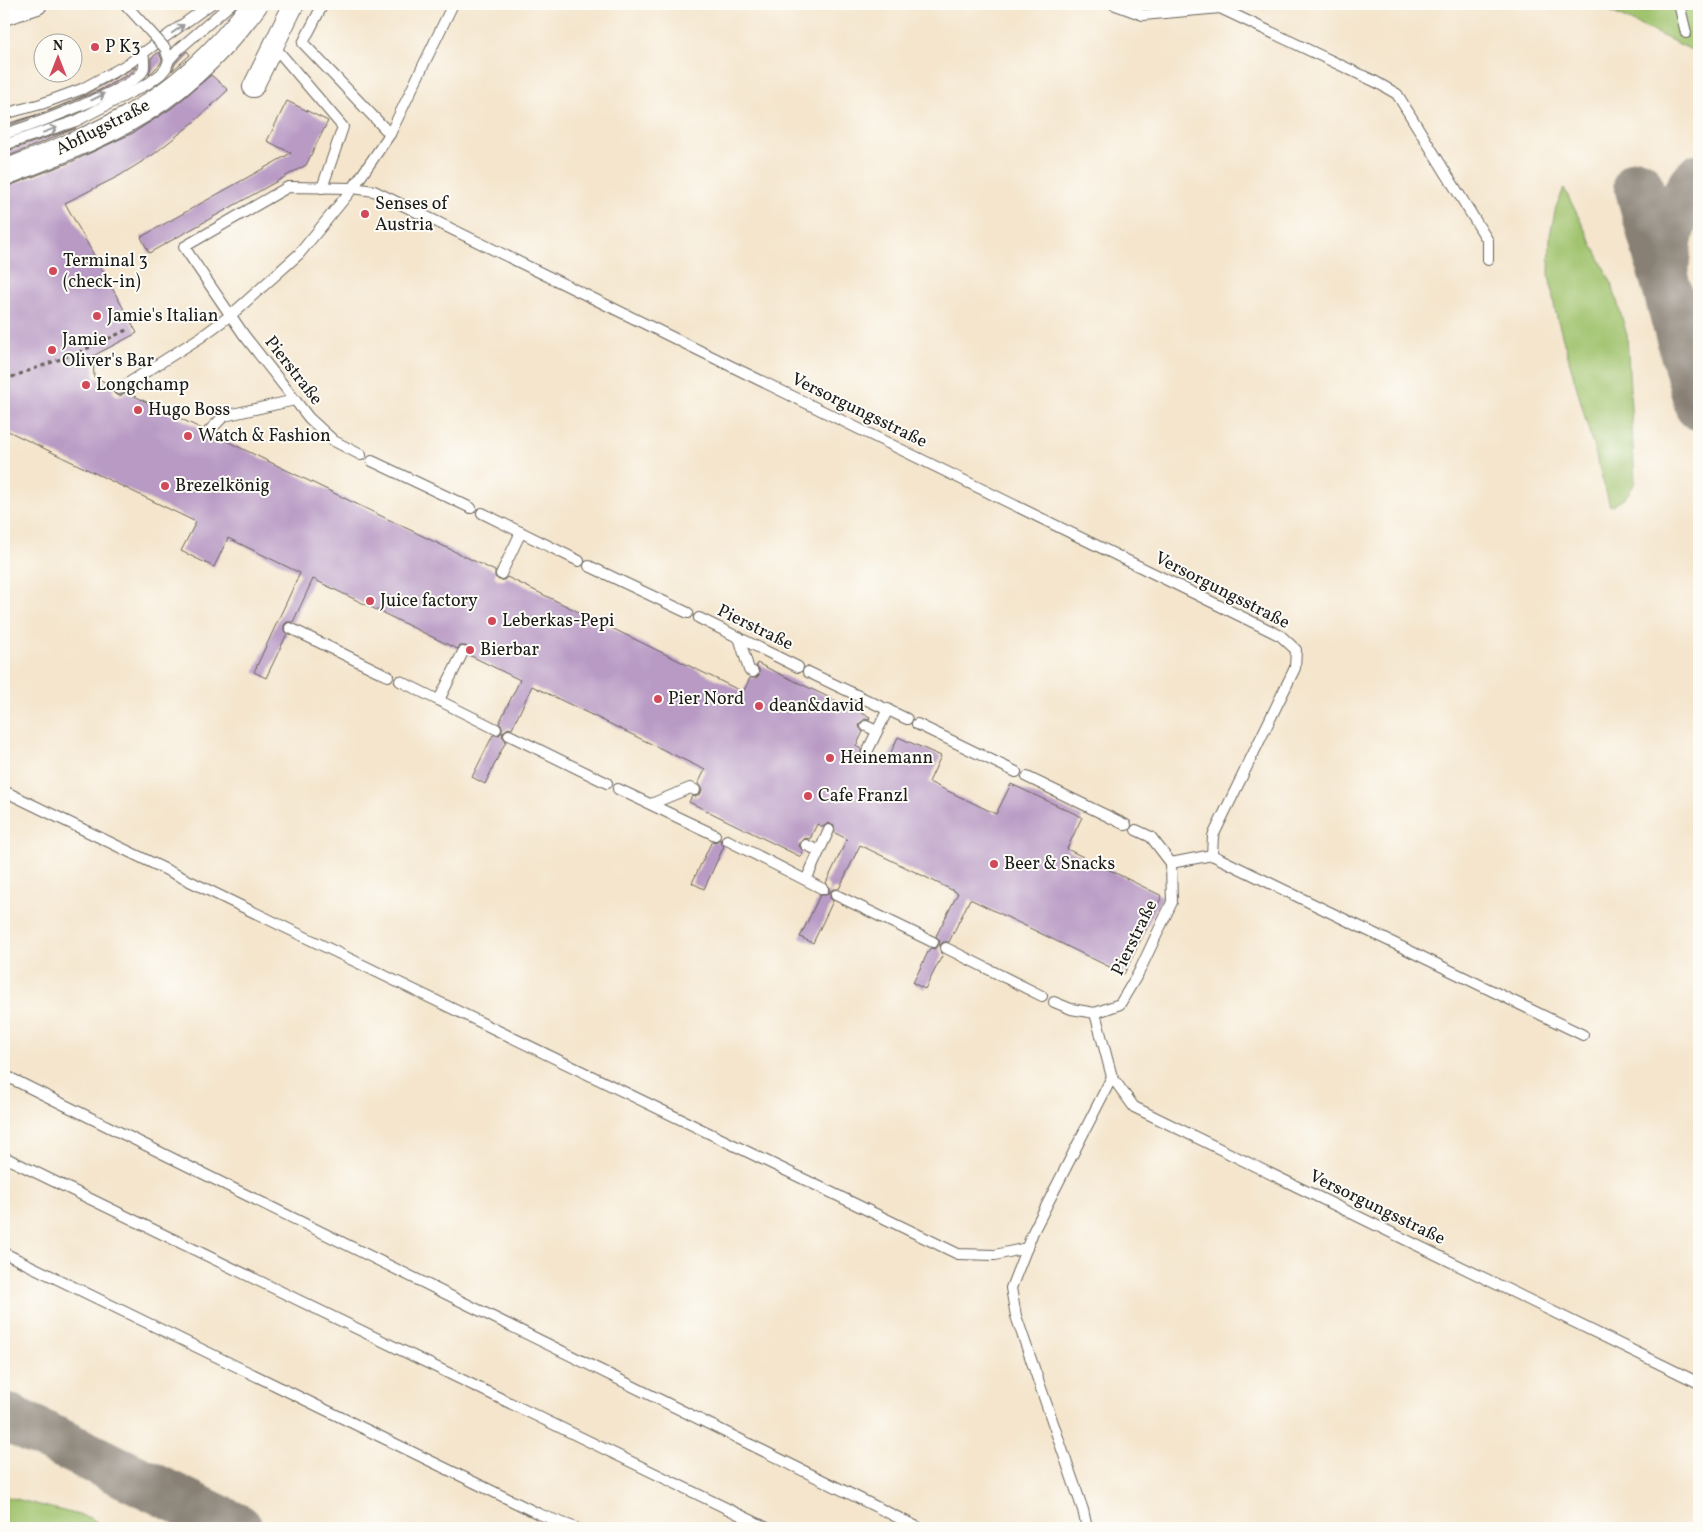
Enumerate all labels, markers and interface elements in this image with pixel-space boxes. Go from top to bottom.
one-way arrow [171,24,185,34]
north arrow [32,32,82,82]
place label: P K3 [105,35,141,60]
text: N [53,37,63,56]
marker: P K3 [89,41,101,53]
one-way arrow [90,92,105,101]
street label: Abflugstraße [51,94,155,162]
one-way arrow [42,125,57,134]
place label: Senses of Austria [375,192,449,238]
marker: Senses of Austria [359,208,371,220]
place label: Terminal 3 (check-in) [63,249,148,295]
marker: Terminal 3 (check-in) [47,265,59,277]
place label: Jamie's Italian [107,304,219,329]
marker: Jamie's Italian [91,310,103,322]
place label: Jamie Oliver's Bar [62,328,154,374]
street label: Pierstraße [258,331,328,411]
marker: Jamie Oliver's Bar [46,344,58,356]
street label: Versorgungsstraße [787,367,931,455]
place label: Longchamp [96,373,189,398]
marker: Longchamp [80,379,92,391]
place label: Hugo Boss [148,398,230,423]
marker: Hugo Boss [132,404,144,416]
place label: Watch & Fashion [198,424,331,449]
marker: Watch & Fashion [182,430,194,442]
place label: Brezelkönig [175,474,270,499]
marker: Brezelkönig [159,480,171,492]
street label: Versorgungsstraße [1150,546,1294,636]
place label: Juice factory [380,589,478,614]
marker: Juice factory [364,595,376,607]
street label: Pierstraße [713,599,797,657]
place label: Leberkas-Pepi [502,609,614,634]
marker: Leberkas-Pepi [486,615,498,627]
place label: Bierbar [480,638,540,663]
marker: Bierbar [464,644,476,656]
place label: Pier Nord [668,687,744,712]
marker: Pier Nord [652,693,664,705]
place label: dean&david [769,694,864,719]
marker: dean&david [753,700,765,712]
place label: Heinemann [840,746,933,771]
marker: Heinemann [824,752,836,764]
place label: Cafe Franzl [818,784,908,809]
marker: Cafe Franzl [802,790,814,802]
place label: Beer & Snacks [1004,852,1115,877]
marker: Beer & Snacks [988,858,1000,870]
street label: Pierstraße [1106,896,1164,980]
street label: Versorgungsstraße [1305,1164,1449,1252]

